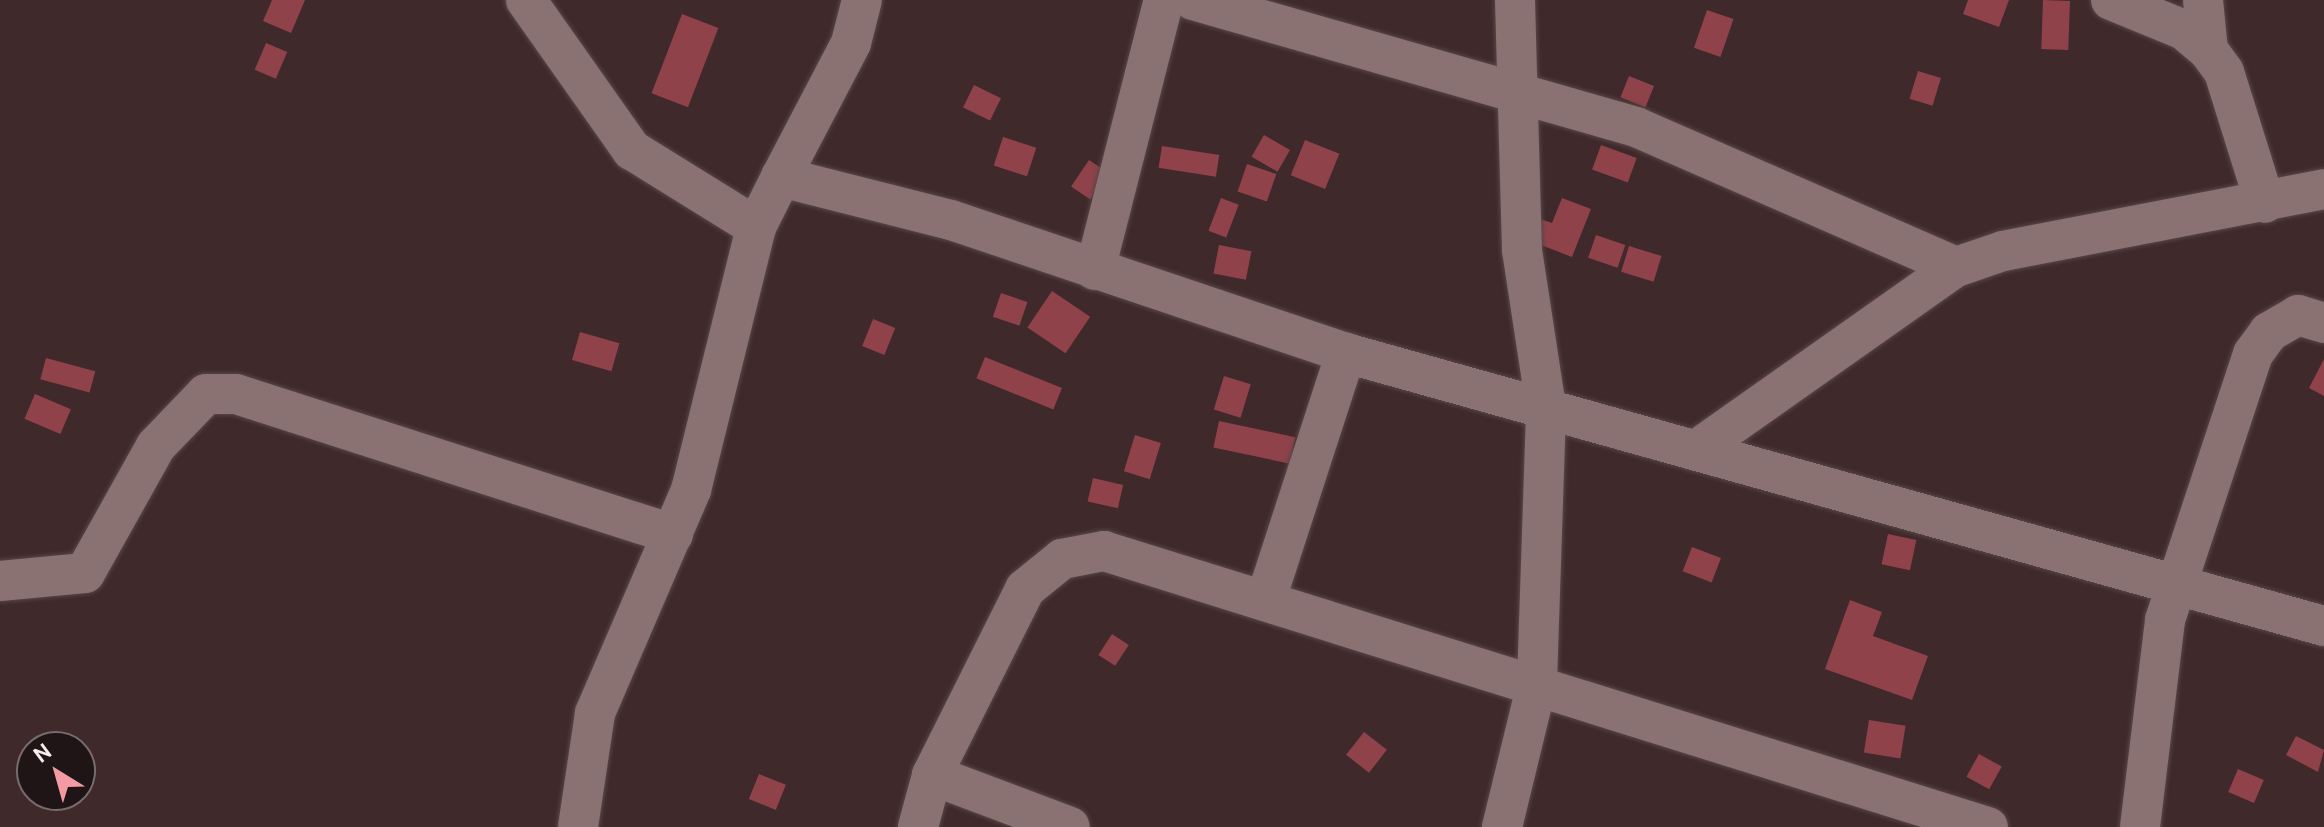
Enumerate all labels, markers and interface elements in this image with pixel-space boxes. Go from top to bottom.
north arrow [16,731,96,811]
text: N [28,738,57,768]

